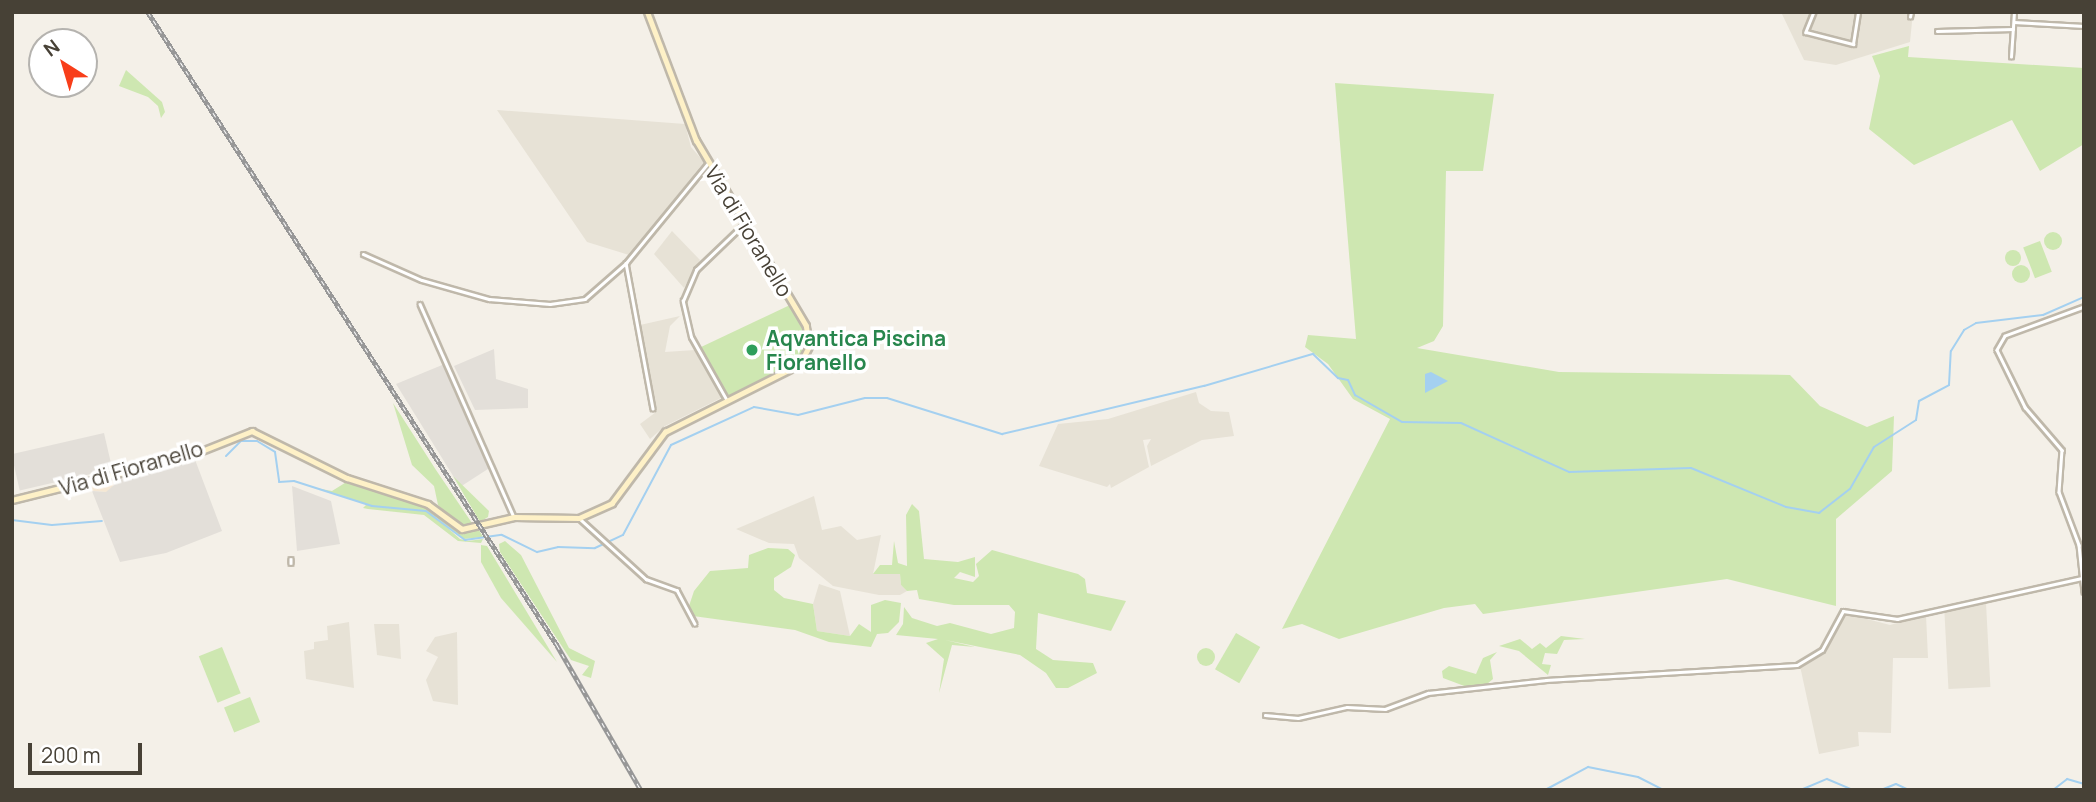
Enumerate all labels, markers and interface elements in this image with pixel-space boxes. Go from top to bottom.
north arrow [28,28,98,98]
text: N [38,33,65,62]
street label: Via di Fioranello [700,161,798,301]
place label: Aqvantica Piscina Fioranello [766,325,946,375]
marker: Aqvantica Piscina Fioranello [744,342,760,358]
street label: Via di Fioranello [56,435,206,501]
scale bar [32,728,145,772]
text: 200 m [41,741,101,769]

